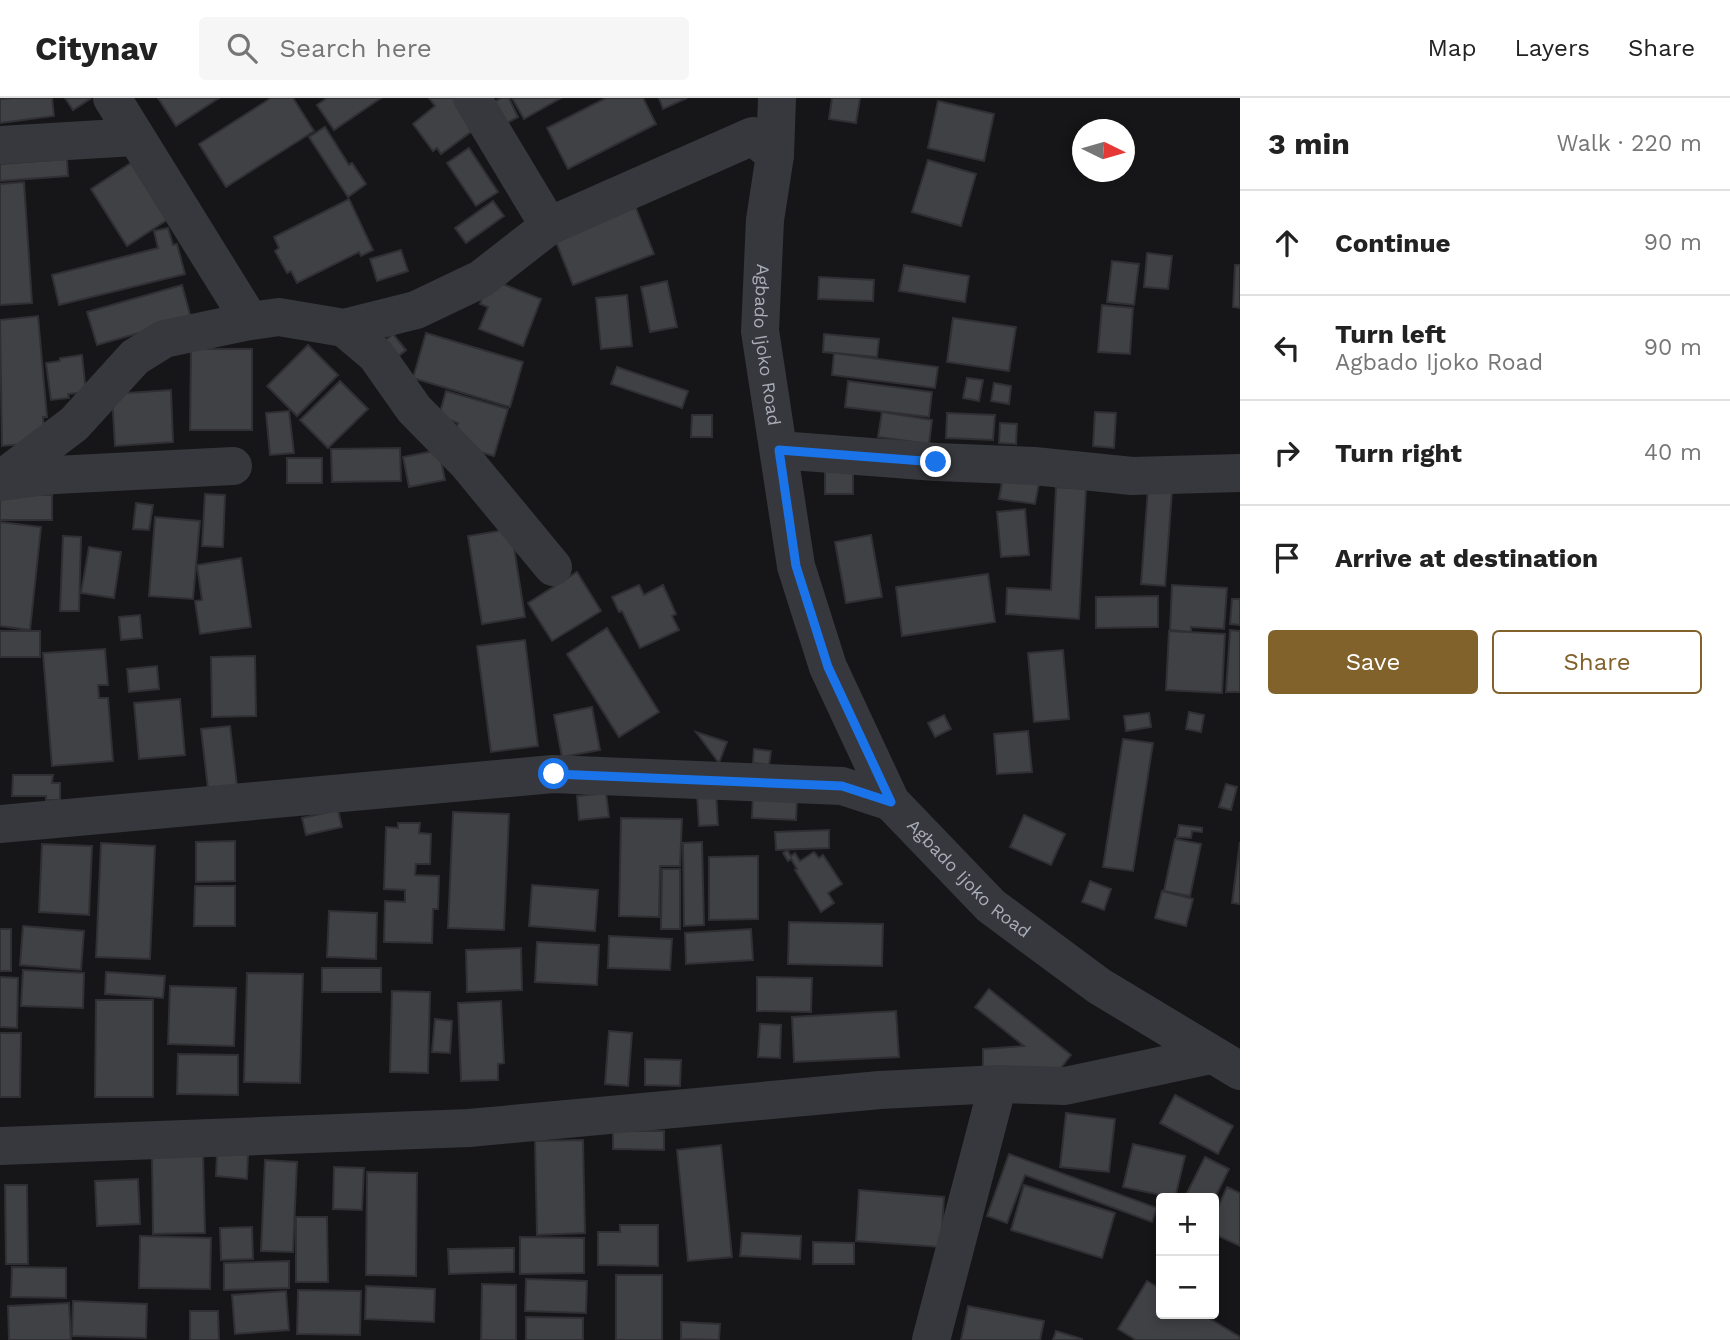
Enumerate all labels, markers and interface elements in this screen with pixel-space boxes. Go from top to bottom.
search box [199,17,689,80]
text: Citynav [35,29,157,68]
icon: search [223,29,261,67]
text: Search here [279,33,432,63]
text: Map [1428,34,1476,62]
text: Layers [1514,34,1590,62]
text: Share [1628,34,1695,62]
north arrow [1072,119,1135,182]
text: 3 min [1268,126,1350,161]
text: Walk · 220 m [1556,130,1702,157]
icon: ahead [1268,224,1306,262]
text: Continue [1335,228,1451,258]
text: 90 m [1644,229,1702,256]
street label: Agbado Ijoko Road [750,263,785,427]
text: Turn left [1335,319,1446,349]
icon: left [1268,329,1306,367]
text: 90 m [1644,334,1702,361]
text: Agbado Ijoko Road [1335,349,1543,376]
icon: right [1268,434,1306,472]
text: Turn right [1335,438,1462,468]
text: 40 m [1644,439,1702,466]
route end [920,446,951,477]
icon: arrive [1268,539,1306,577]
text: Arrive at destination [1335,543,1598,573]
button: Save [1268,630,1478,694]
button: Share [1492,630,1702,694]
route start [538,758,569,789]
street label: Agbado Ijoko Road [903,815,1035,942]
map controls [1156,1193,1219,1319]
button: + [1156,1193,1219,1256]
button: − [1156,1256,1219,1319]

